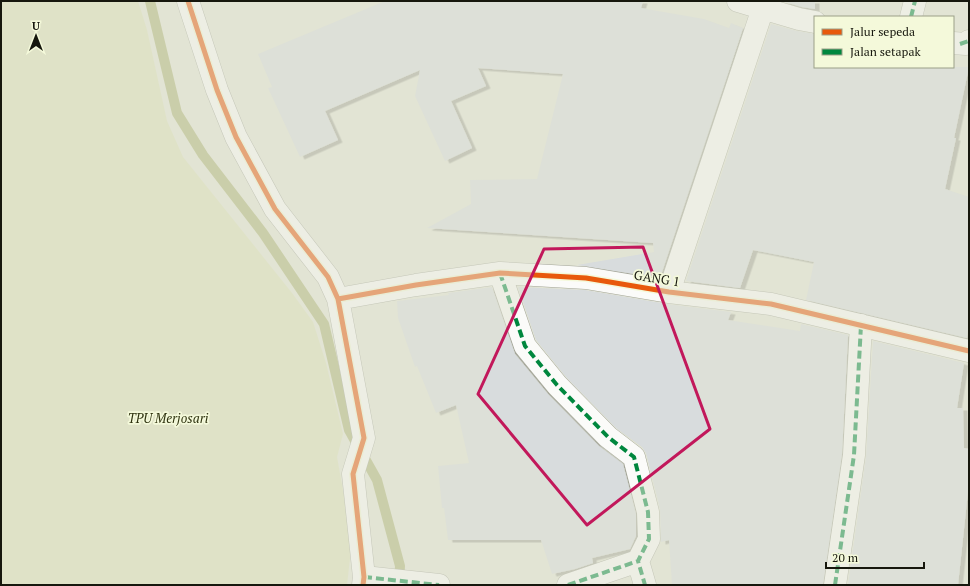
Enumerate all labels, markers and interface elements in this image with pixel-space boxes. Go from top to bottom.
north arrow [16,16,56,56]
legend [814,16,954,68]
text: U [32,19,40,33]
text: Jalur sepeda [850,24,915,39]
text: Jalan setapak [850,44,921,59]
street label: GANG 1 [633,265,681,291]
park label: TPU Merjosari [128,409,209,427]
scale bar [826,544,924,570]
text: 20 m [832,550,859,565]

